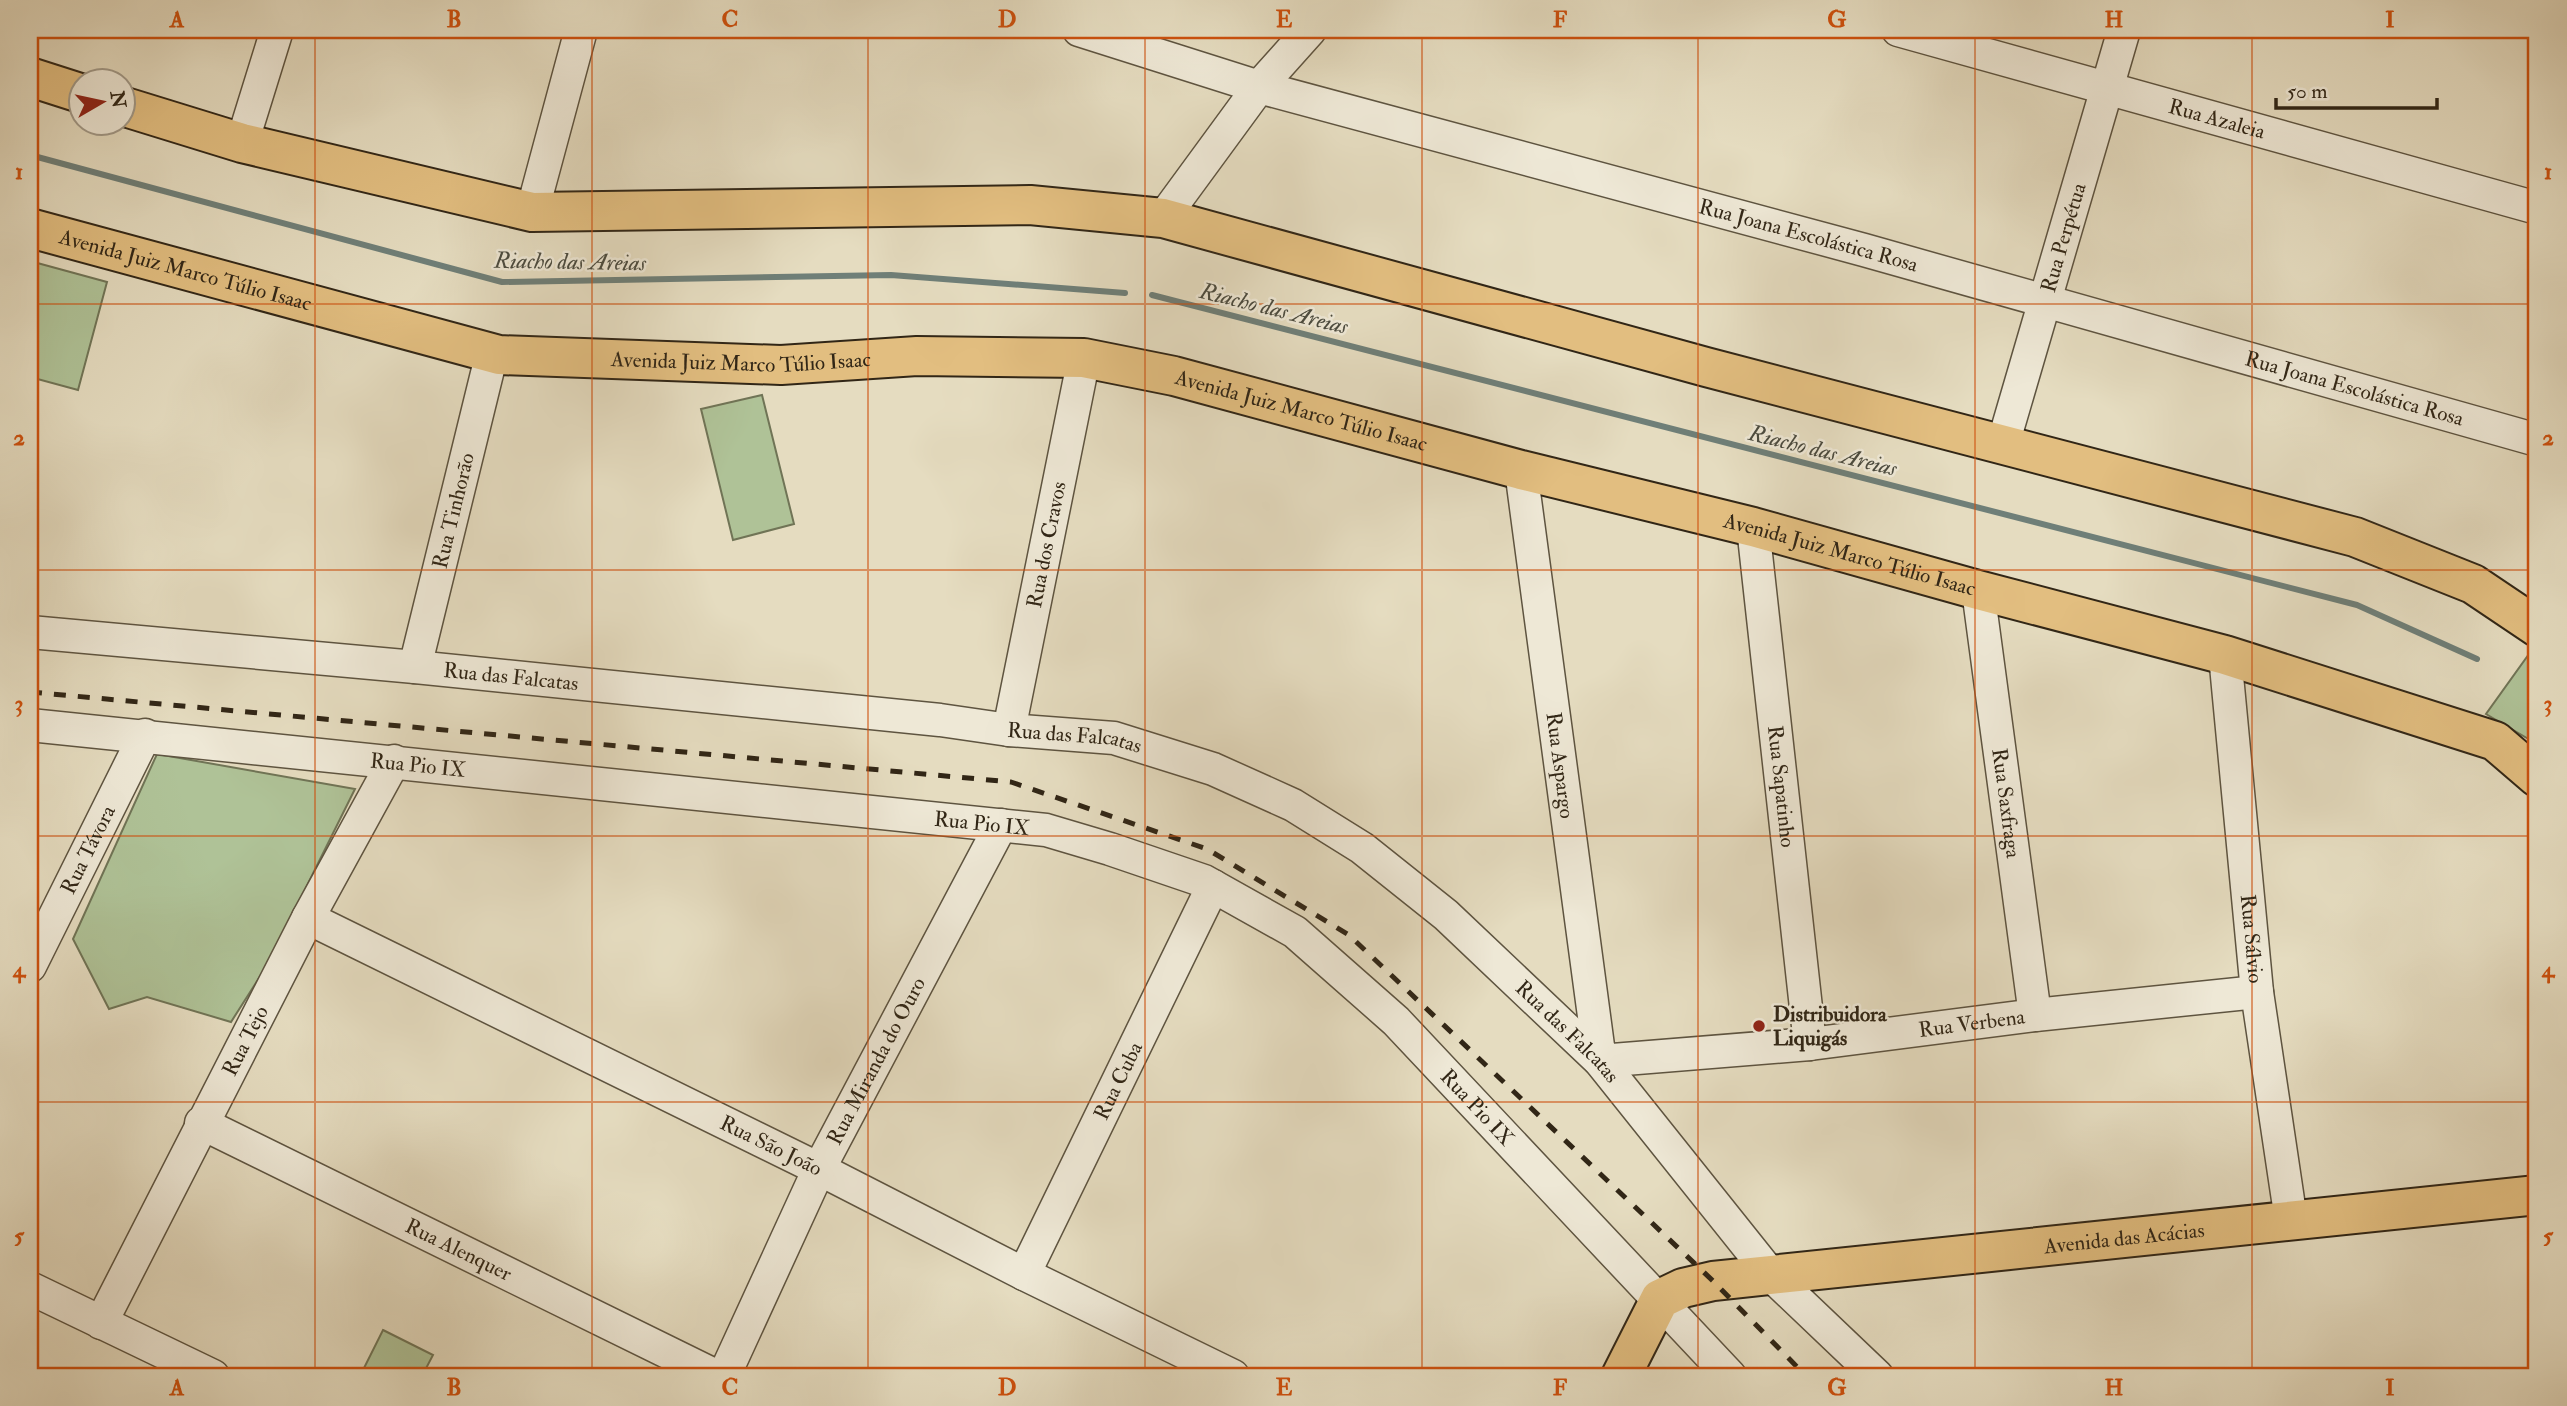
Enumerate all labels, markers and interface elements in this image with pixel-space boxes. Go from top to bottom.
text: A [169,5,185,34]
text: B [446,5,462,34]
text: C [722,5,738,34]
text: D [998,5,1016,34]
text: E [1276,5,1293,34]
text: F [1553,5,1568,34]
text: G [1827,5,1847,34]
text: H [2105,5,2124,34]
text: I [2385,5,2395,34]
north arrow [66,66,136,136]
scale bar [2276,66,2438,110]
text: 50 m [2287,78,2328,105]
text: N [104,88,131,111]
street label: Rua Azaleia [2165,93,2268,146]
text: 1 [15,157,23,186]
text: 1 [2544,157,2552,186]
street label: Rua Perpétua [2035,179,2093,296]
street label: Rua Joana Escolástica Rosa [1696,193,1921,279]
street label: Avenida Juiz Marco Túlio Isaac [55,223,315,318]
water label: Riacho das Areias [493,246,647,277]
water label: Riacho das Areias [1196,276,1352,341]
street label: Rua Joana Escolástica Rosa [2242,345,2467,433]
street label: Avenida Juiz Marco Túlio Isaac [610,346,872,379]
street label: Avenida Juiz Marco Túlio Isaac [1171,364,1431,458]
water label: Riacho das Areias [1745,418,1901,483]
text: 2 [13,423,25,452]
text: 2 [2542,423,2554,452]
street label: Rua Tinhorão [427,450,481,571]
street label: Rua dos Cravos [1021,479,1073,610]
street label: Avenida Juiz Marco Túlio Isaac [1720,507,1979,603]
street label: Rua das Falcatas [442,657,580,697]
text: 3 [15,689,23,718]
text: 3 [2544,689,2552,718]
street label: Rua Aspargo [1540,711,1580,820]
street label: Rua das Falcatas [1006,717,1145,760]
street label: Rua Sapatinho [1761,724,1801,849]
street label: Rua Pio IX [369,747,467,784]
street label: Rua Saxfraga [1985,747,2027,860]
street label: Rua Távora [55,801,122,899]
street label: Rua Pio IX [933,806,1031,842]
street label: Rua Sálvio [2234,893,2269,984]
text: 4 [12,955,27,984]
text: 4 [2541,955,2556,984]
street label: Rua Miranda do Ouro [821,973,932,1150]
street label: Rua das Falcatas [1509,975,1625,1089]
street label: Rua Tejo [217,1001,275,1081]
place label: Distribuidora Liquigás [1773,1001,1888,1052]
street label: Rua Verbena [1917,1003,2027,1044]
marker: Distribuidora Liquigás [1751,1018,1767,1034]
street label: Rua Cuba [1088,1037,1149,1124]
street label: Rua Pio IX [1434,1064,1520,1152]
street label: Rua São João [715,1109,827,1182]
street label: Rua Alenquer [401,1212,516,1288]
street label: Avenida das Acácias [2042,1217,2206,1260]
text: 5 [14,1221,25,1250]
text: 5 [2543,1221,2554,1250]
text: A [169,1373,185,1402]
text: B [446,1373,462,1402]
text: C [722,1373,738,1402]
text: D [998,1373,1016,1402]
text: E [1276,1373,1293,1402]
text: F [1553,1373,1568,1402]
text: G [1827,1373,1847,1402]
text: H [2105,1373,2124,1402]
text: I [2385,1373,2395,1402]

